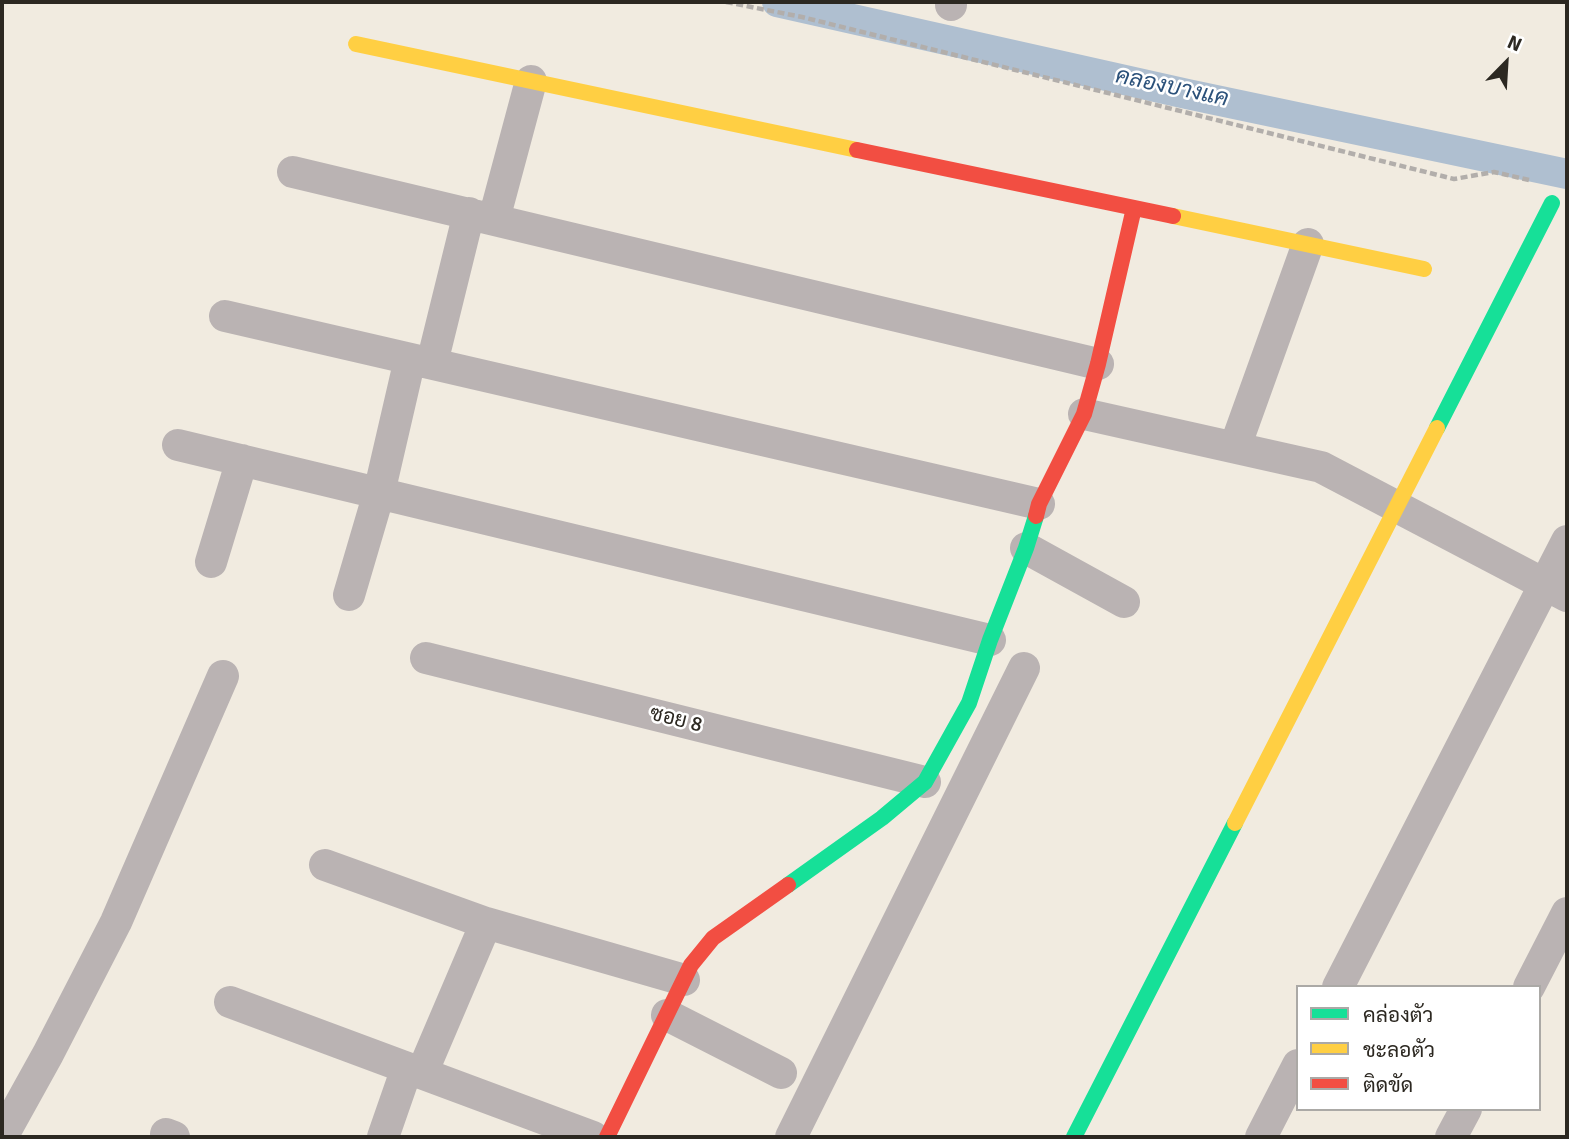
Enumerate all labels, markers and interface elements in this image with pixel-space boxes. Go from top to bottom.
north arrow [1471,28,1541,98]
text: N [1504,30,1525,57]
water label: คลองบางแค [1113,63,1231,113]
street label: ซอย 8 [647,701,705,739]
legend [1296,985,1541,1111]
text: คล่องตัว [1363,1002,1433,1028]
text: ชะลอตัว [1363,1037,1435,1063]
text: ติดขัด [1363,1072,1413,1098]

